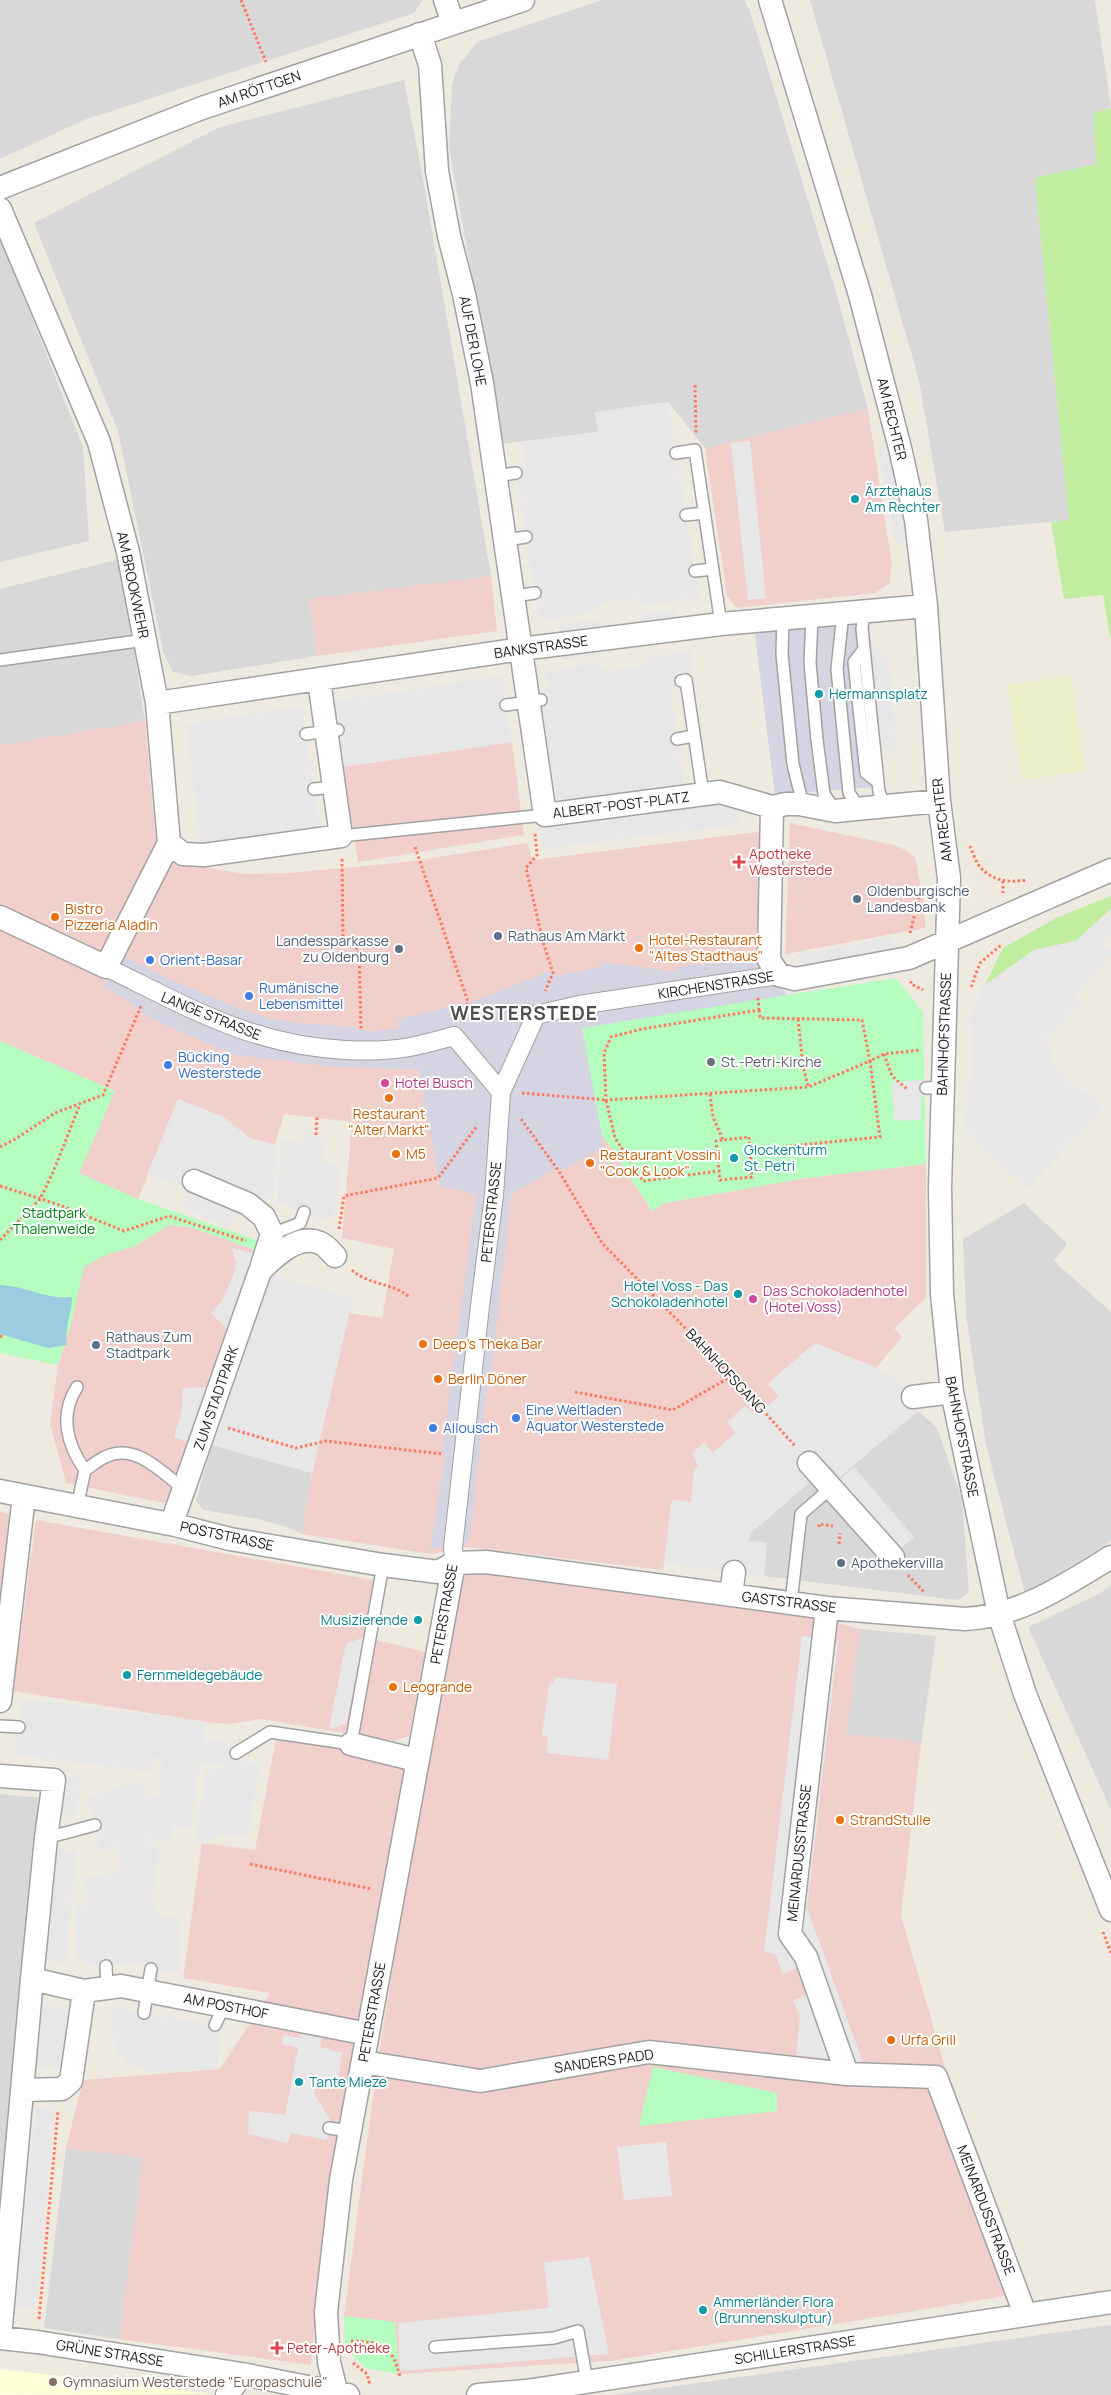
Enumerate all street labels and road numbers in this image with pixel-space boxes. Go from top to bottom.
street label: AM RÖTTGEN [215,65,303,112]
street label: AUF DER LOHE [455,294,492,388]
street label: AM RECHTER [873,376,912,462]
street label: AM BROOKWEHR [113,530,154,640]
street label: BANKSTRASSE [493,631,589,663]
street label: AM RECHTER [927,777,956,863]
street label: ALBERT-POST-PLATZ [551,787,690,822]
street label: KIRCHENSTRASSE [657,966,775,1003]
street label: BAHNHOFSTRASSE [932,972,955,1096]
street label: LANGE STRASSE [158,987,264,1044]
street label: PETERSTRASSE [476,1160,505,1263]
street label: BAHNHOFSGANG [682,1324,771,1417]
street label: ZUM STADTPARK [189,1342,243,1453]
street label: BAHNHOFSTRASSE [941,1375,984,1499]
street label: POSTSTRASSE [178,1516,276,1555]
street label: PETERSTRASSE [425,1562,462,1666]
street label: GASTSTRASSE [741,1586,837,1617]
street label: MEINARDUSSTRASSE [782,1783,815,1922]
street label: PETERSTRASSE [353,1960,390,2064]
street label: AM POSTHOF [182,1988,270,2023]
street label: SANDERS PADD [553,2044,655,2077]
street label: MEINARDUSSTRASSE [953,2142,1020,2278]
street label: SCHILLERSTRASSE [733,2331,857,2368]
street label: GRÜNE STRASSE [55,2335,165,2370]

